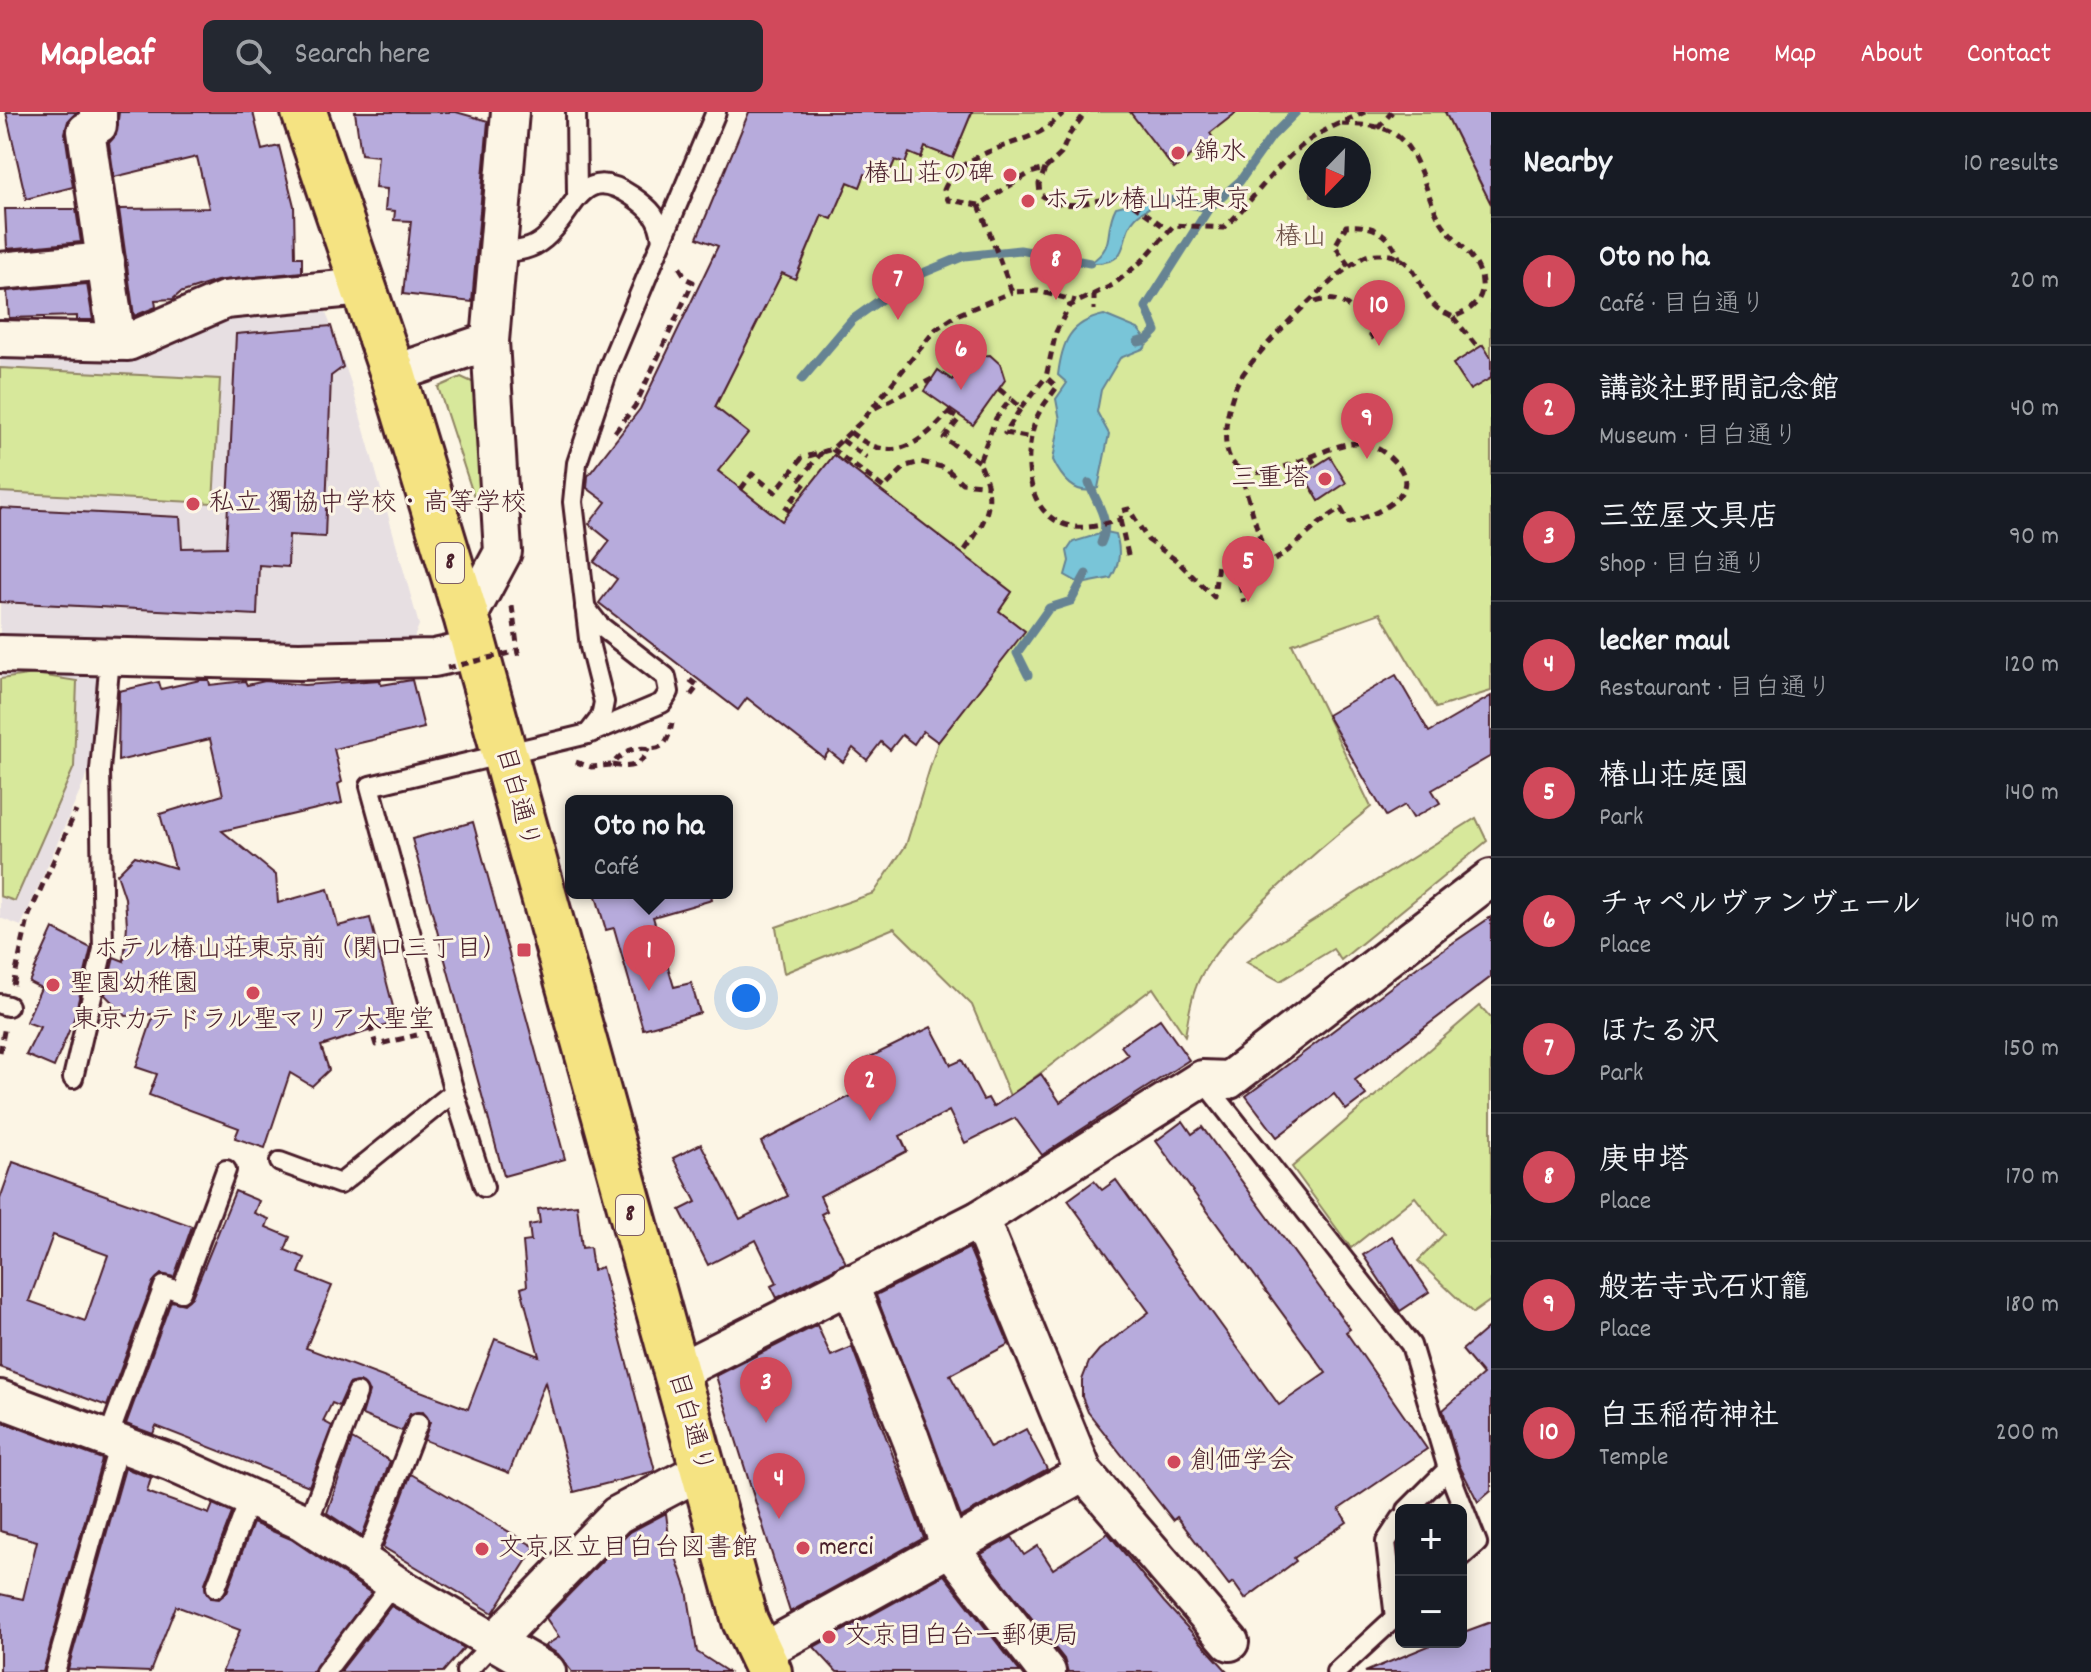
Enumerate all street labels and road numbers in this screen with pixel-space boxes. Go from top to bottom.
road number: 8 [436,543,464,583]
street label: 目白通り [485,743,547,853]
road number: 8 [616,1195,644,1235]
street label: 目白通り [657,1368,721,1478]

